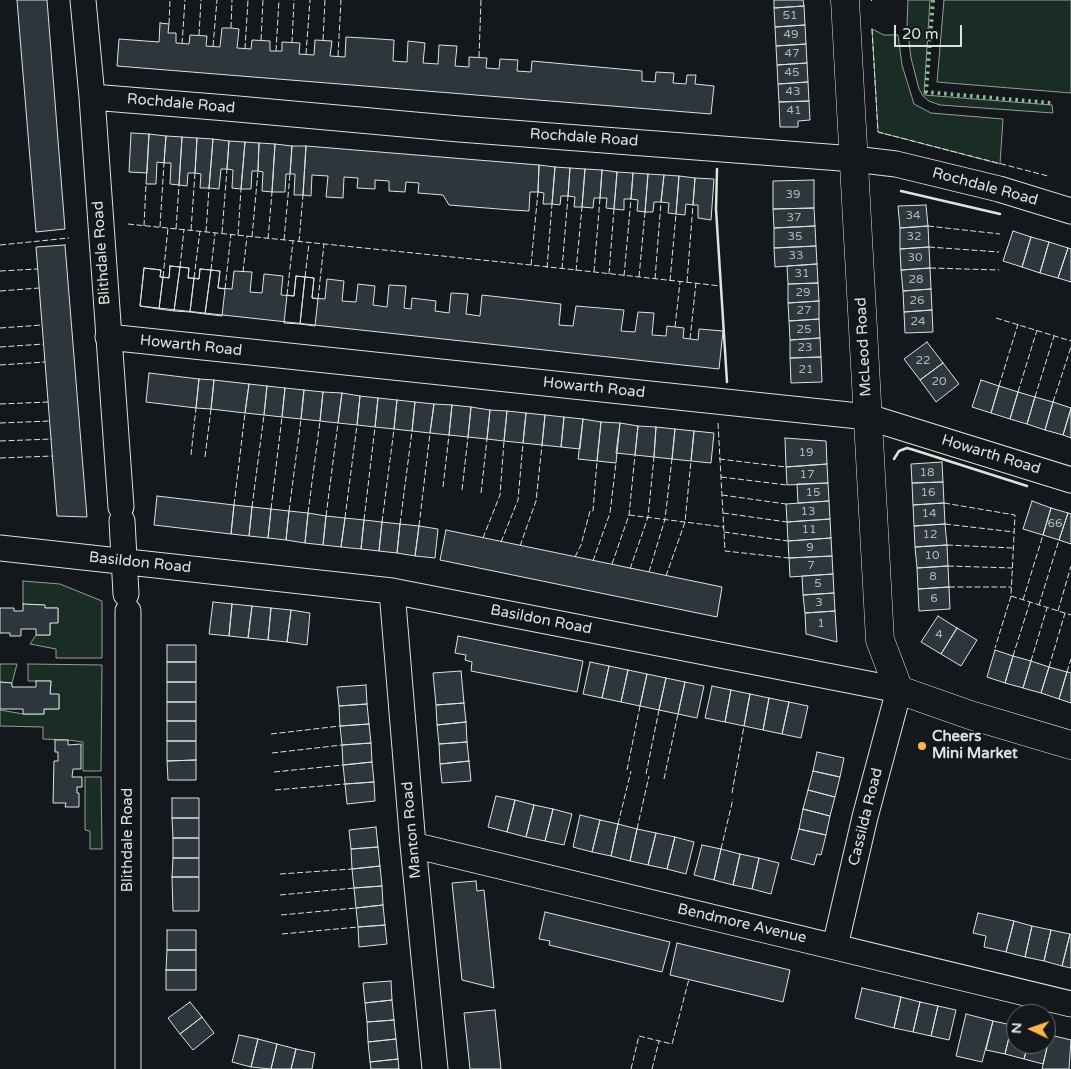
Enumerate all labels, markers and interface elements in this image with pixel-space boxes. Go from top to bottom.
house number: 51 [782,9,798,23]
scale bar [896,15,964,47]
text: 20 m [902,25,939,43]
house number: 49 [783,28,799,42]
house number: 47 [784,47,800,61]
house number: 45 [784,66,800,80]
house number: 43 [785,85,801,99]
street label: Rochdale Road [126,90,236,118]
house number: 41 [786,104,802,118]
street label: Rochdale Road [529,125,639,151]
street label: Rochdale Road [930,164,1040,210]
house number: 39 [785,188,801,202]
street label: Blithdale Road [89,200,115,306]
house number: 34 [905,209,921,223]
house number: 37 [786,211,802,225]
house number: 35 [787,230,803,244]
house number: 32 [906,230,922,244]
house number: 33 [788,249,804,263]
house number: 30 [907,251,923,265]
house number: 31 [794,267,810,281]
house number: 28 [908,273,924,287]
house number: 29 [795,286,811,300]
house number: 26 [909,294,925,308]
street label: McLeod Road [852,297,876,397]
house number: 27 [796,304,812,318]
house number: 24 [910,315,926,329]
house number: 25 [796,323,812,337]
street label: Howarth Road [139,332,243,360]
house number: 23 [797,341,813,355]
house number: 22 [915,354,931,368]
house number: 21 [798,363,814,377]
street label: Howarth Road [542,374,646,402]
house number: 20 [931,375,947,389]
street label: Howarth Road [939,431,1043,479]
house number: 19 [798,446,814,460]
house number: 18 [919,466,935,480]
house number: 17 [799,468,815,482]
house number: 15 [805,486,821,500]
house number: 16 [920,486,936,500]
house number: 13 [800,505,816,519]
house number: 14 [921,507,937,521]
house number: 66 [1047,517,1063,531]
house number: 11 [801,523,817,537]
house number: 12 [922,528,938,542]
house number: 9 [806,541,814,555]
street label: Basildon Road [88,549,192,577]
house number: 10 [924,549,940,563]
house number: 7 [807,559,815,573]
house number: 8 [929,570,937,584]
house number: 5 [814,577,822,591]
house number: 6 [930,592,938,606]
house number: 3 [815,596,823,610]
street label: Basildon Road [489,601,593,639]
house number: 1 [817,617,825,631]
house number: 4 [935,628,943,642]
place label: Cheers Mini Market [932,728,1018,763]
marker: Cheers Mini Market [916,740,928,752]
street label: Cassilda Road [845,766,887,868]
street label: Manton Road [399,781,425,879]
street label: Blithdale Road [119,788,137,892]
street label: Bendmore Avenue [676,900,808,948]
north arrow [1006,1004,1056,1054]
text: N [1008,1022,1025,1034]

